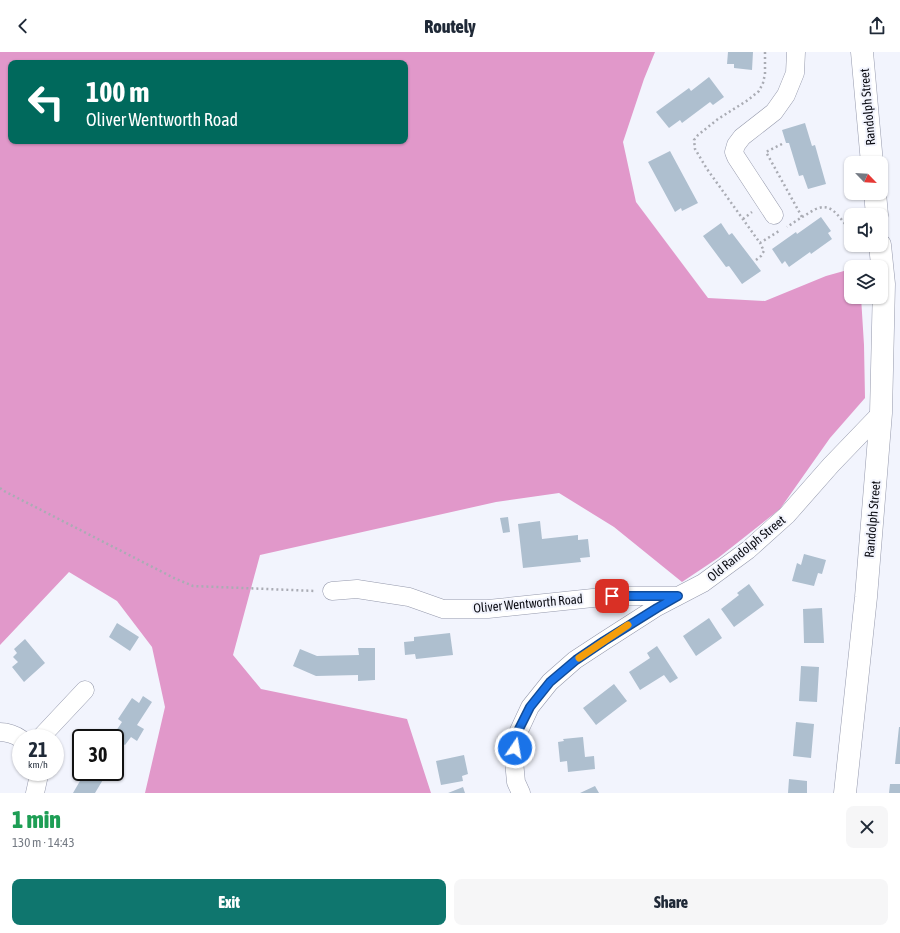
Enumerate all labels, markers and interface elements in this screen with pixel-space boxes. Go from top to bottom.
icon: back [12,15,34,37]
icon: share [866,15,888,37]
text: Routely [424,16,476,37]
street label: Randolph Street [857,68,878,146]
icon: left [20,76,72,128]
text: 100 m [86,76,149,108]
text: Oliver Wentworth Road [86,109,238,130]
north arrow [844,156,888,200]
map controls [844,156,888,304]
button: sound [844,208,888,252]
button: layers [844,260,888,304]
street label: Randolph Street [862,480,883,558]
street label: Old Randolph Street [704,512,789,584]
pin [595,579,629,613]
icon: arrive [601,585,623,607]
street label: Oliver Wentworth Road [473,591,583,616]
position arrow [494,727,536,769]
speed limit sign: 30 [72,729,124,781]
text: 21 [29,738,47,761]
text: km/h [28,759,48,770]
text: 1 min [12,806,61,833]
button: close [846,806,888,848]
text: 130 m · 14:43 [12,835,75,850]
button: Exit [12,879,446,925]
button: Share [454,879,888,925]

